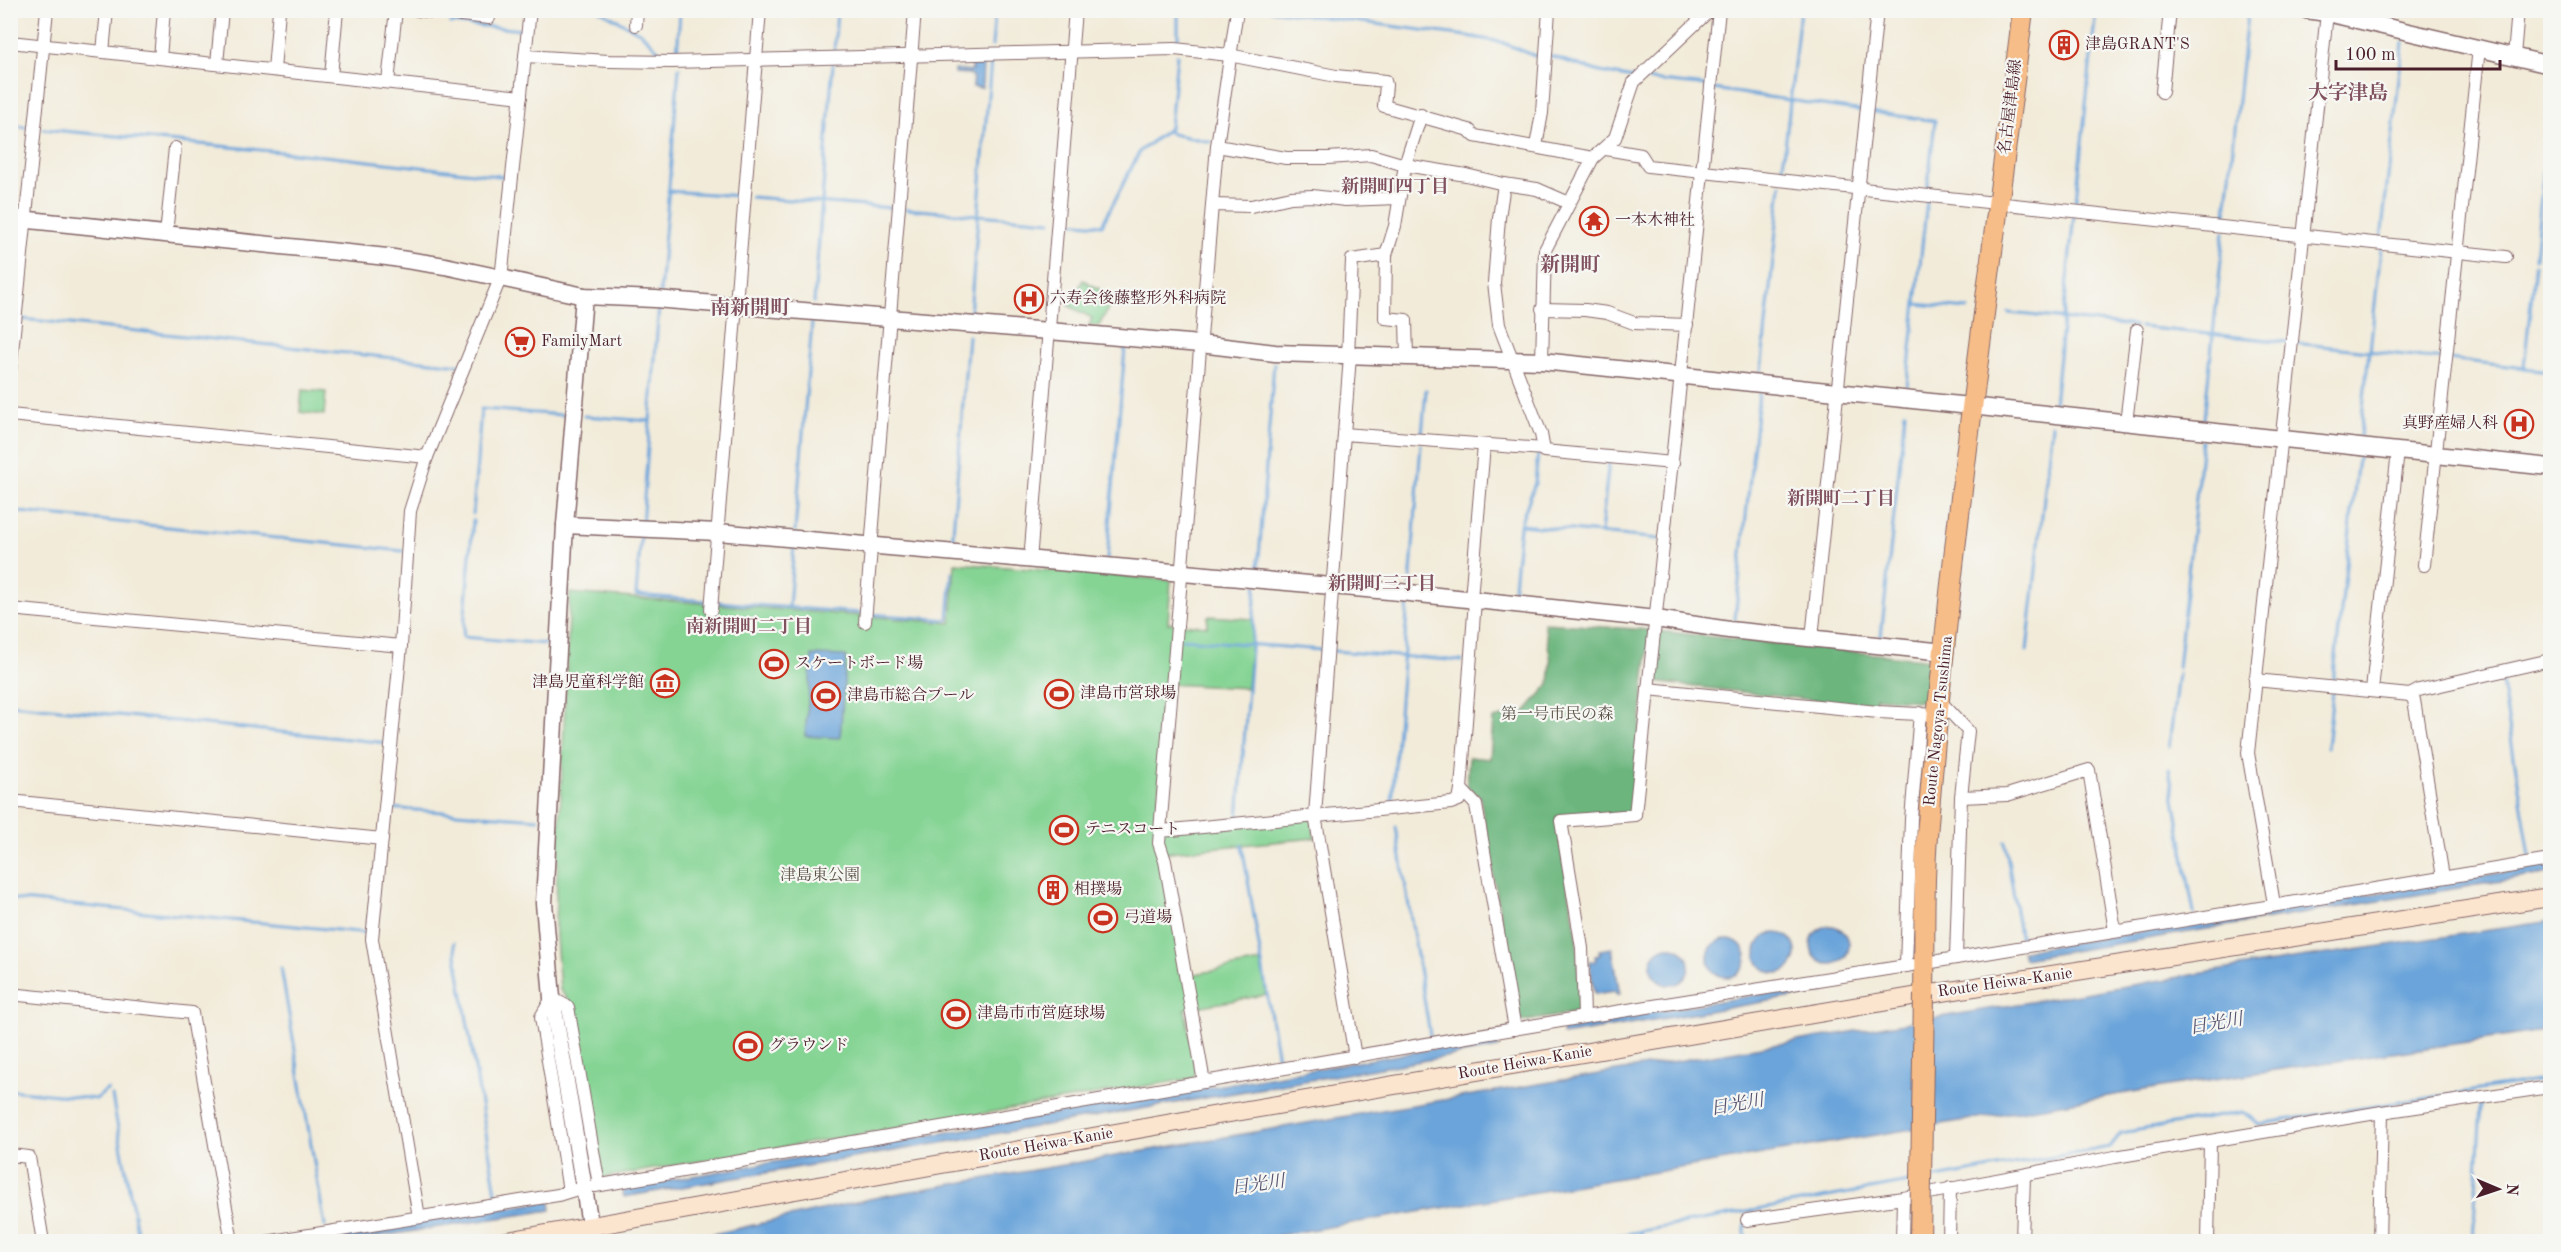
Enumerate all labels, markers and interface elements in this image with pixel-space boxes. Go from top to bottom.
building icon: 津島GRANT'S [2048,29,2080,61]
scale bar [2336,33,2500,71]
place label: 津島GRANT'S [2085,35,2190,53]
text: 100 m [2345,46,2396,64]
street label: 名古屋津島線 [1995,58,2025,156]
district label: 大字津島 [2308,81,2388,104]
district label: 新開町四丁目 [1341,176,1449,196]
temple icon: 一本木神社 [1578,205,1610,237]
place label: 一本木神社 [1615,211,1695,229]
district label: 新開町 [1540,253,1601,276]
hospital icon: 六寿会後藤整形外科病院 [1013,283,1045,315]
place label: 六寿会後藤整形外科病院 [1050,289,1226,307]
district label: 南新開町 [710,296,791,319]
supermarket icon: FamilyMart [504,326,536,358]
place label: FamilyMart [541,334,622,350]
hospital icon: 真野産婦人科 [2503,408,2535,440]
place label: 真野産婦人科 [2402,414,2498,432]
district label: 新開町二丁目 [1787,488,1895,508]
district label: 新開町三丁目 [1328,573,1436,593]
district label: 南新開町二丁目 [686,616,812,636]
street label: Route Nagoya-Tsushima [1922,635,1956,807]
sports icon: スケートボード場 [758,648,790,680]
place label: スケートボード場 [795,654,923,672]
museum icon: 津島児童科学館 [649,667,681,699]
place label: 津島児童科学館 [532,673,644,691]
sports icon: 津島市営球場 [1043,678,1075,710]
sports icon: 津島市総合プール [810,680,842,712]
place label: 津島市営球場 [1080,684,1176,702]
place label: 津島市総合プール [847,686,974,704]
park label: 第一号市民の森 [1501,705,1613,723]
sports icon: テニスコート [1048,814,1080,846]
place label: テニスコート [1085,821,1180,838]
park label: 津島東公園 [780,866,860,884]
building icon: 相撲場 [1037,874,1069,906]
place label: 相撲場 [1074,880,1122,898]
sports icon: 弓道場 [1087,902,1119,934]
place label: 弓道場 [1124,908,1172,926]
street label: Route Heiwa-Kanie [1937,966,2073,1000]
sports icon: 津島市市営庭球場 [940,998,972,1030]
place label: 津島市市営庭球場 [977,1004,1105,1022]
water label: 日光川 [2188,1008,2246,1038]
sports icon: グラウンド [732,1030,764,1062]
place label: グラウンド [769,1037,849,1054]
street label: Route Heiwa-Kanie [1457,1043,1593,1083]
water label: 日光川 [1709,1089,1767,1119]
street label: Route Heiwa-Kanie [978,1125,1114,1165]
north arrow [2468,1159,2528,1219]
water label: 日光川 [1230,1170,1288,1198]
text: N [2503,1183,2519,1197]

